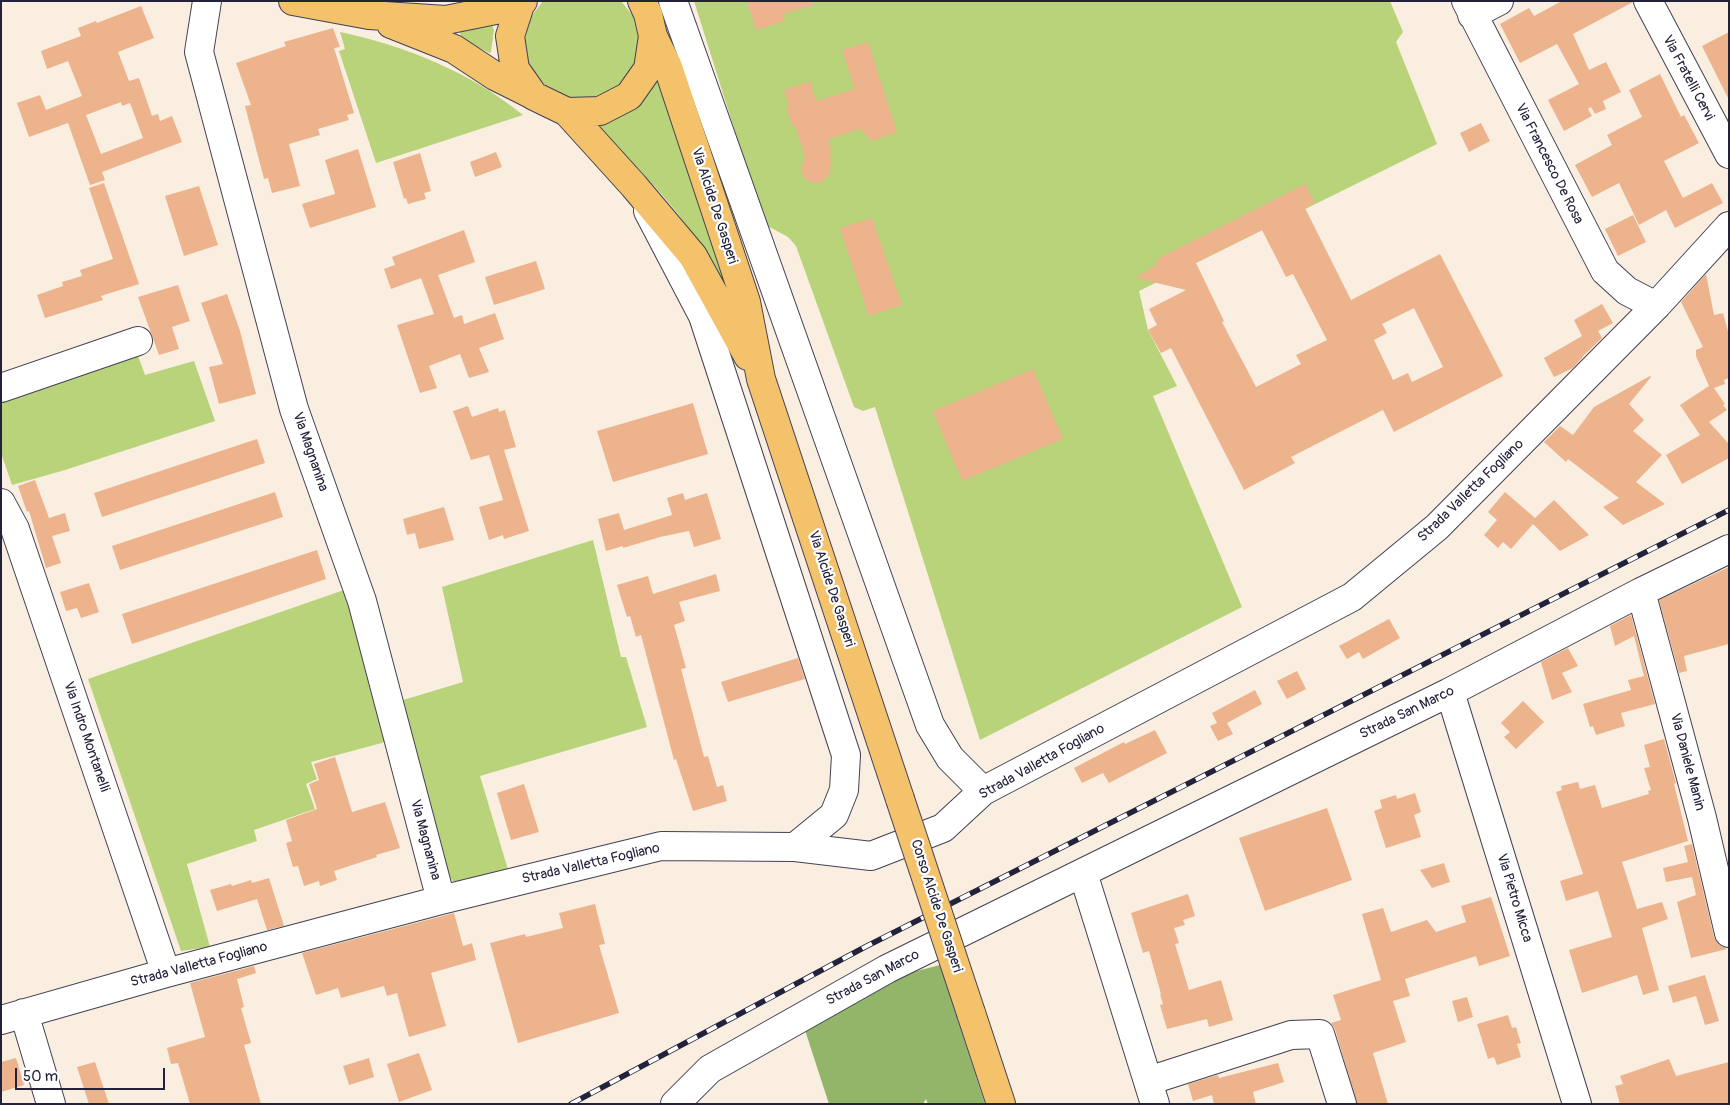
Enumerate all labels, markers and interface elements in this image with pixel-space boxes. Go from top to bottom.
street label: Via Fratelli Cervi [1659,33,1717,123]
street label: Via Francesco De Rosa [1511,101,1587,227]
street label: Via Alcide De Gasperi [687,146,741,266]
street label: Via Magnanina [289,410,331,494]
street label: Strada Valletta Fogliano [1414,436,1528,546]
street label: Via Alcide De Gasperi [804,529,858,649]
street label: Via Indro Montanelli [59,680,113,794]
street label: Strada San Marco [1357,683,1457,743]
street label: Via Daniele Manin [1666,711,1708,813]
street label: Strada Valletta Fogliano [976,720,1108,804]
street label: Via Magnanina [406,798,444,882]
street label: Corso Alcide De Gasperi [907,837,965,975]
street label: Strada Valletta Fogliano [520,840,662,888]
street label: Via Pietro Micca [1493,852,1535,944]
street label: Strada Valletta Fogliano [129,939,269,991]
street label: Strada San Marco [824,946,922,1010]
scale bar [18,1058,168,1090]
text: 50 m [23,1067,58,1086]

